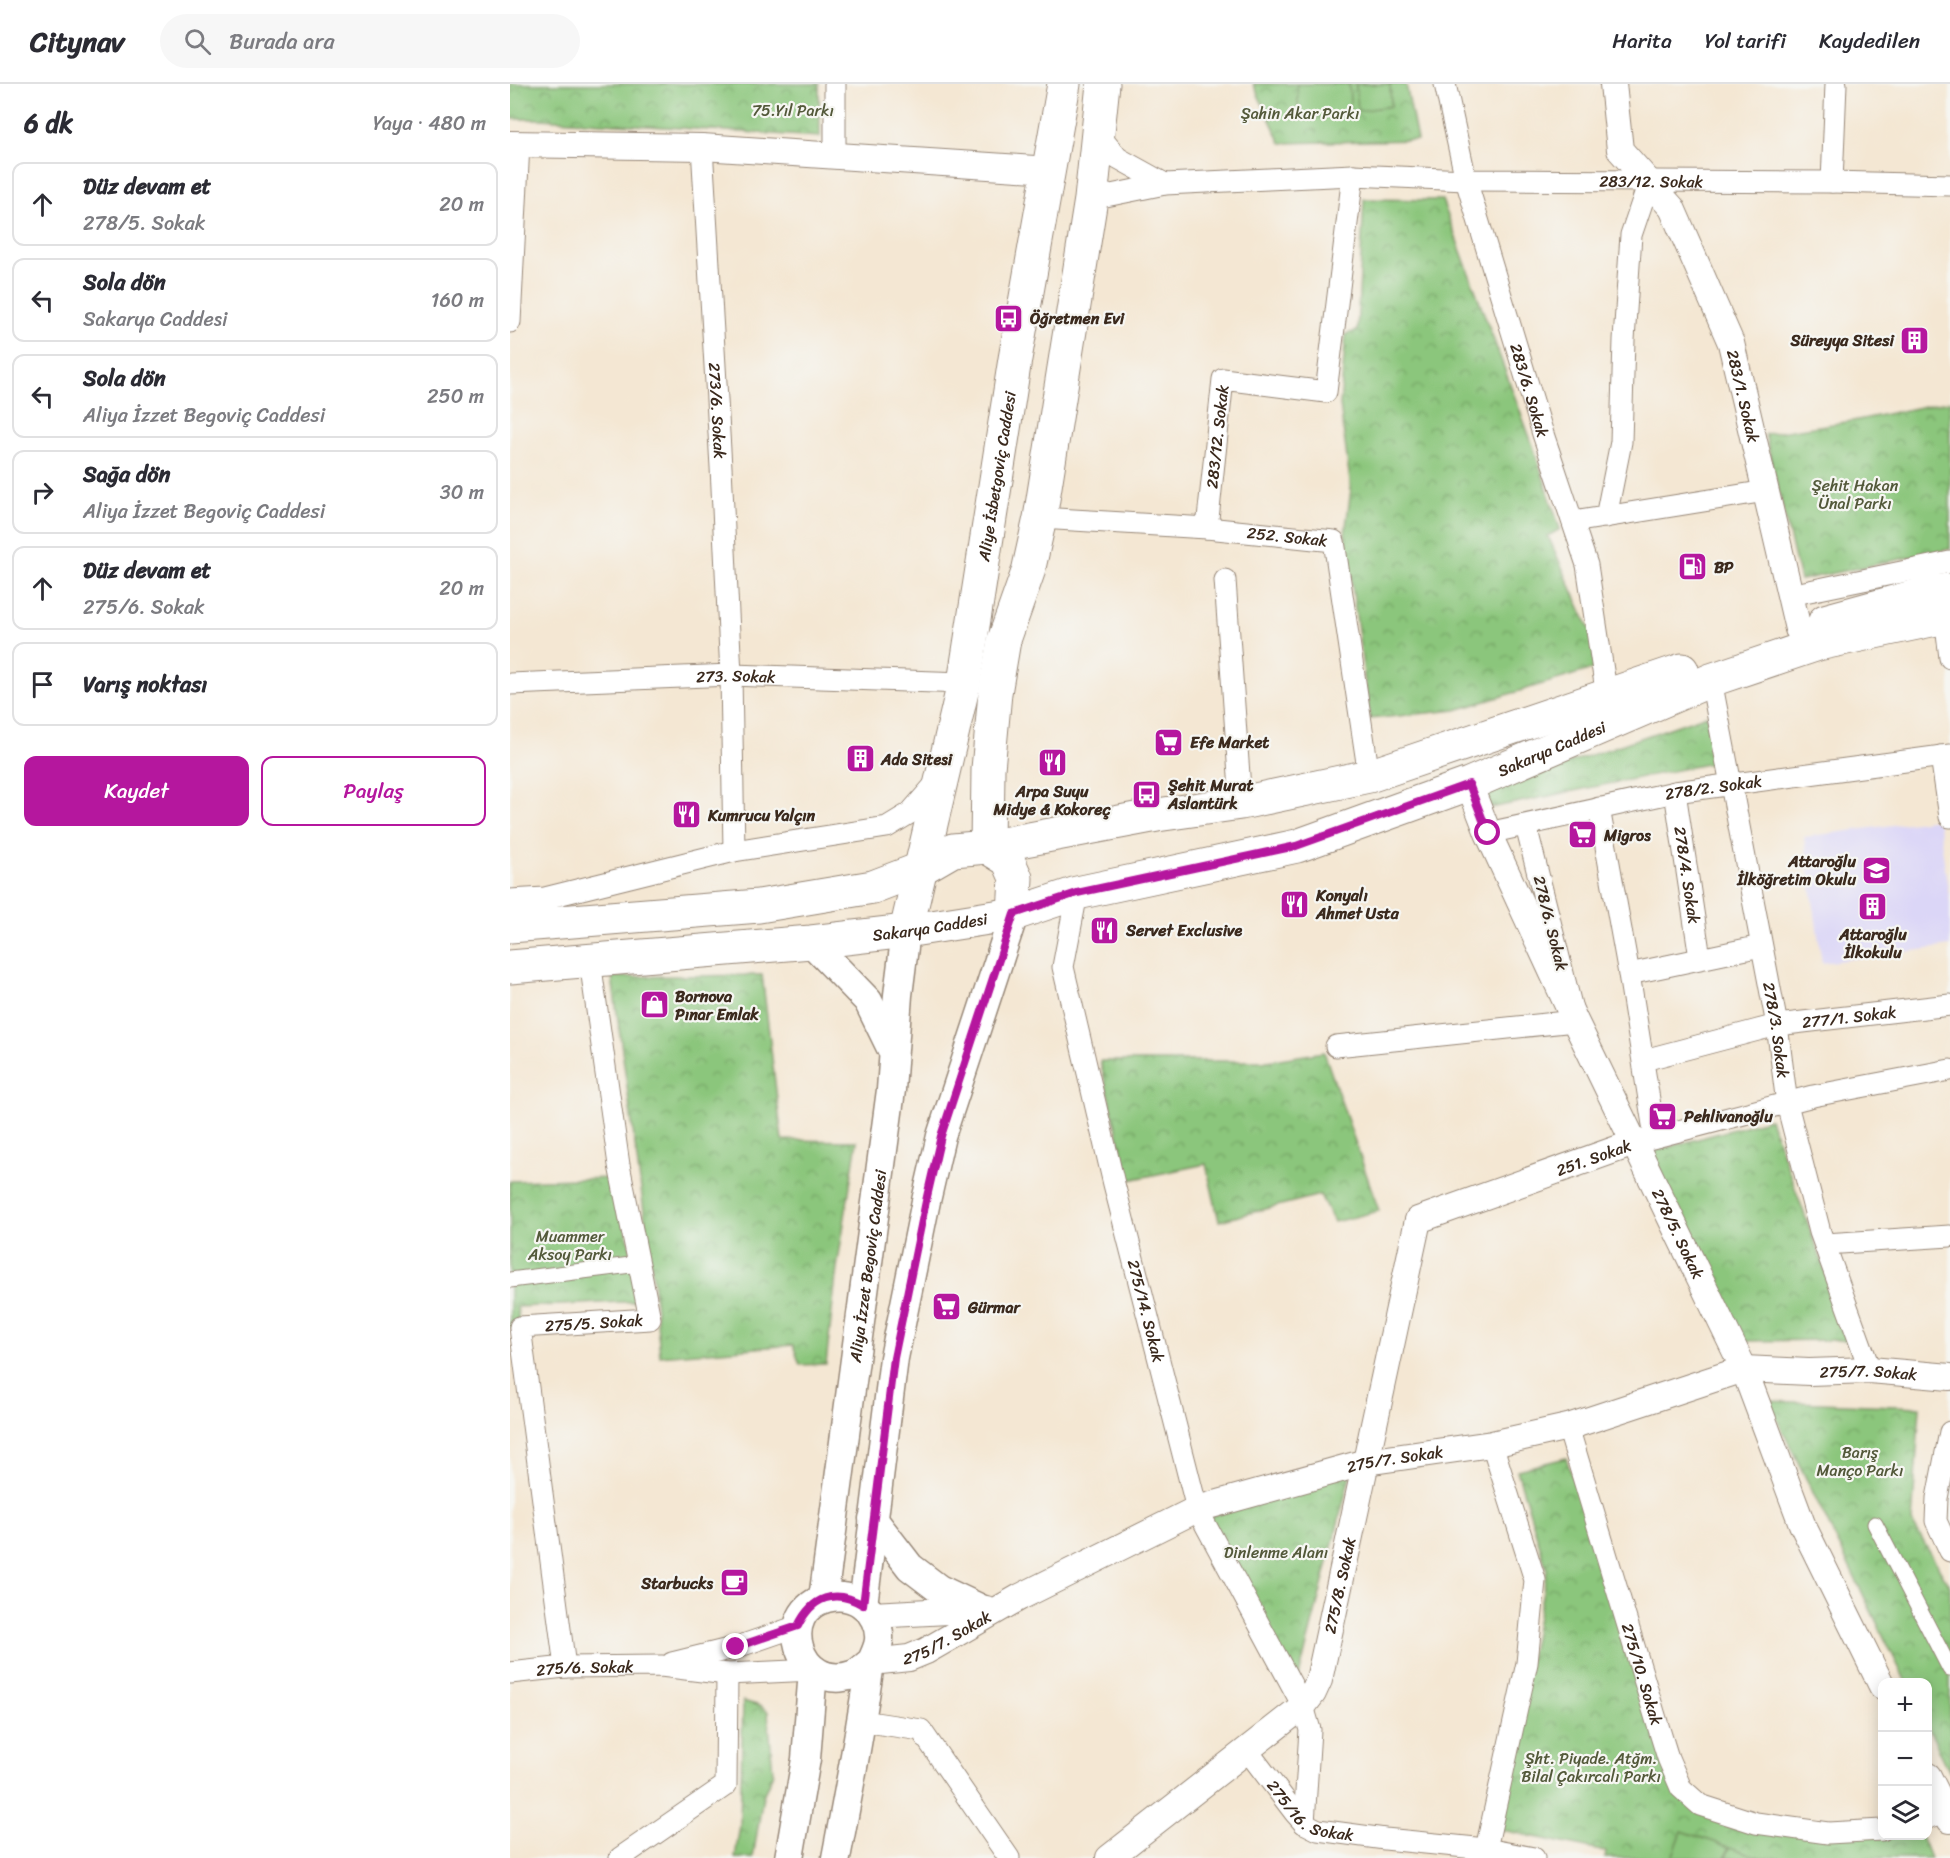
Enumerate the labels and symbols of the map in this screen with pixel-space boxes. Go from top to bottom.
park label: 75.Yıl Parkı [752,96,834,125]
park label: Şahin Akar Parkı [1241,99,1359,128]
street label: 283/12. Sokak [1599,167,1704,196]
bus stop icon: Öğretmen Evi [993,302,1025,334]
place label: Öğretmen Evi [1029,304,1125,333]
building icon: Süreyya Sitesi [1899,324,1931,356]
place label: Süreyya Sitesi [1789,326,1896,355]
street label: 283/6. Sokak [1501,340,1557,442]
street label: 283/1. Sokak [1718,347,1768,446]
street label: 273/6. Sokak [700,362,735,460]
street label: 283/12. Sokak [1197,383,1237,490]
street label: Aliye İsbetgoviç Caddesi [969,389,1025,564]
park label: Şehit Hakan Ünal Parkı [1812,471,1899,518]
street label: 252. Sokak [1246,518,1329,555]
fuel station icon: BP [1677,551,1709,583]
place label: BP [1714,553,1734,582]
street label: 273. Sokak [696,661,776,692]
street label: Sakarya Caddesi [1493,713,1611,785]
supermarket icon: Efe Market [1153,726,1185,758]
place label: Efe Market [1190,728,1269,757]
building icon: Ada Sitesi [844,743,876,775]
place label: Ada Sitesi [880,745,954,774]
restaurant icon: Arpa Suyu Midye & Kokoreç [1036,747,1068,779]
street label: 278/2. Sokak [1662,766,1764,809]
place label: Şehit Murat Aslantürk [1167,771,1253,818]
place label: Arpa Suyu Midye & Kokoreç [993,777,1112,824]
bus stop icon: Şehit Murat Aslantürk [1131,778,1163,810]
restaurant icon: Kumrucu Yalçın [671,799,703,831]
place label: Kumrucu Yalçın [707,801,816,830]
route start [1474,819,1500,845]
supermarket icon: Migros [1567,819,1599,851]
place label: Migros [1603,821,1651,850]
street label: 278/4. Sokak [1665,824,1709,926]
place label: Attaroğlu İlköğretim Okulu [1736,847,1856,894]
school or university icon: Attaroğlu İlköğretim Okulu [1861,854,1893,886]
street label: 278/6. Sokak [1525,872,1576,974]
place label: Konyalı Ahmet Usta [1315,881,1400,928]
restaurant icon: Konyalı Ahmet Usta [1279,888,1311,920]
building icon: Attaroğlu İlkokulu [1857,890,1889,922]
street label: Sakarya Caddesi [871,904,990,950]
restaurant icon: Servet Exclusive [1089,914,1121,946]
place label: Servet Exclusive [1125,916,1242,945]
place label: Attaroğlu İlkokulu [1838,920,1907,967]
street label: 278/3. Sokak [1754,979,1798,1080]
place label: Bornova Pınar Emlak [675,982,759,1029]
shop icon: Bornova Pınar Emlak [638,989,670,1021]
street label: 277/1. Sokak [1800,997,1898,1037]
supermarket icon: Pehlivanoğlu [1647,1100,1679,1132]
place label: Pehlivanoğlu [1684,1102,1773,1131]
street label: 251. Sokak [1552,1131,1636,1185]
street label: Aliya İzzet Begoviç Caddesi [841,1167,895,1365]
street label: 278/5. Sokak [1643,1183,1712,1285]
park label: Muammer Aksoy Parkı [527,1222,612,1269]
street label: 275/14. Sokak [1119,1256,1173,1366]
supermarket icon: Gürmar [931,1291,963,1323]
place label: Gürmar [967,1293,1021,1322]
street label: 275/5. Sokak [544,1305,644,1340]
street label: 275/7. Sokak [1819,1356,1919,1389]
street label: 275/7. Sokak [1343,1437,1446,1482]
park label: Barış Manço Parkı [1817,1438,1903,1485]
street label: 275/8. Sokak [1315,1534,1364,1636]
park label: Dinlenme Alanı [1224,1538,1328,1567]
cafe icon: Starbucks [718,1567,750,1599]
place label: Starbucks [640,1569,713,1598]
street label: 275/7. Sokak [902,1602,997,1674]
street label: 275/10. Sokak [1613,1620,1671,1729]
route end [722,1633,748,1659]
street label: 275/6. Sokak [535,1652,634,1685]
park label: Şht. Piyade. Atğm. Bilal Çakırcalı Parkı [1521,1744,1661,1791]
street label: 275/16. Sokak [1259,1773,1356,1850]

